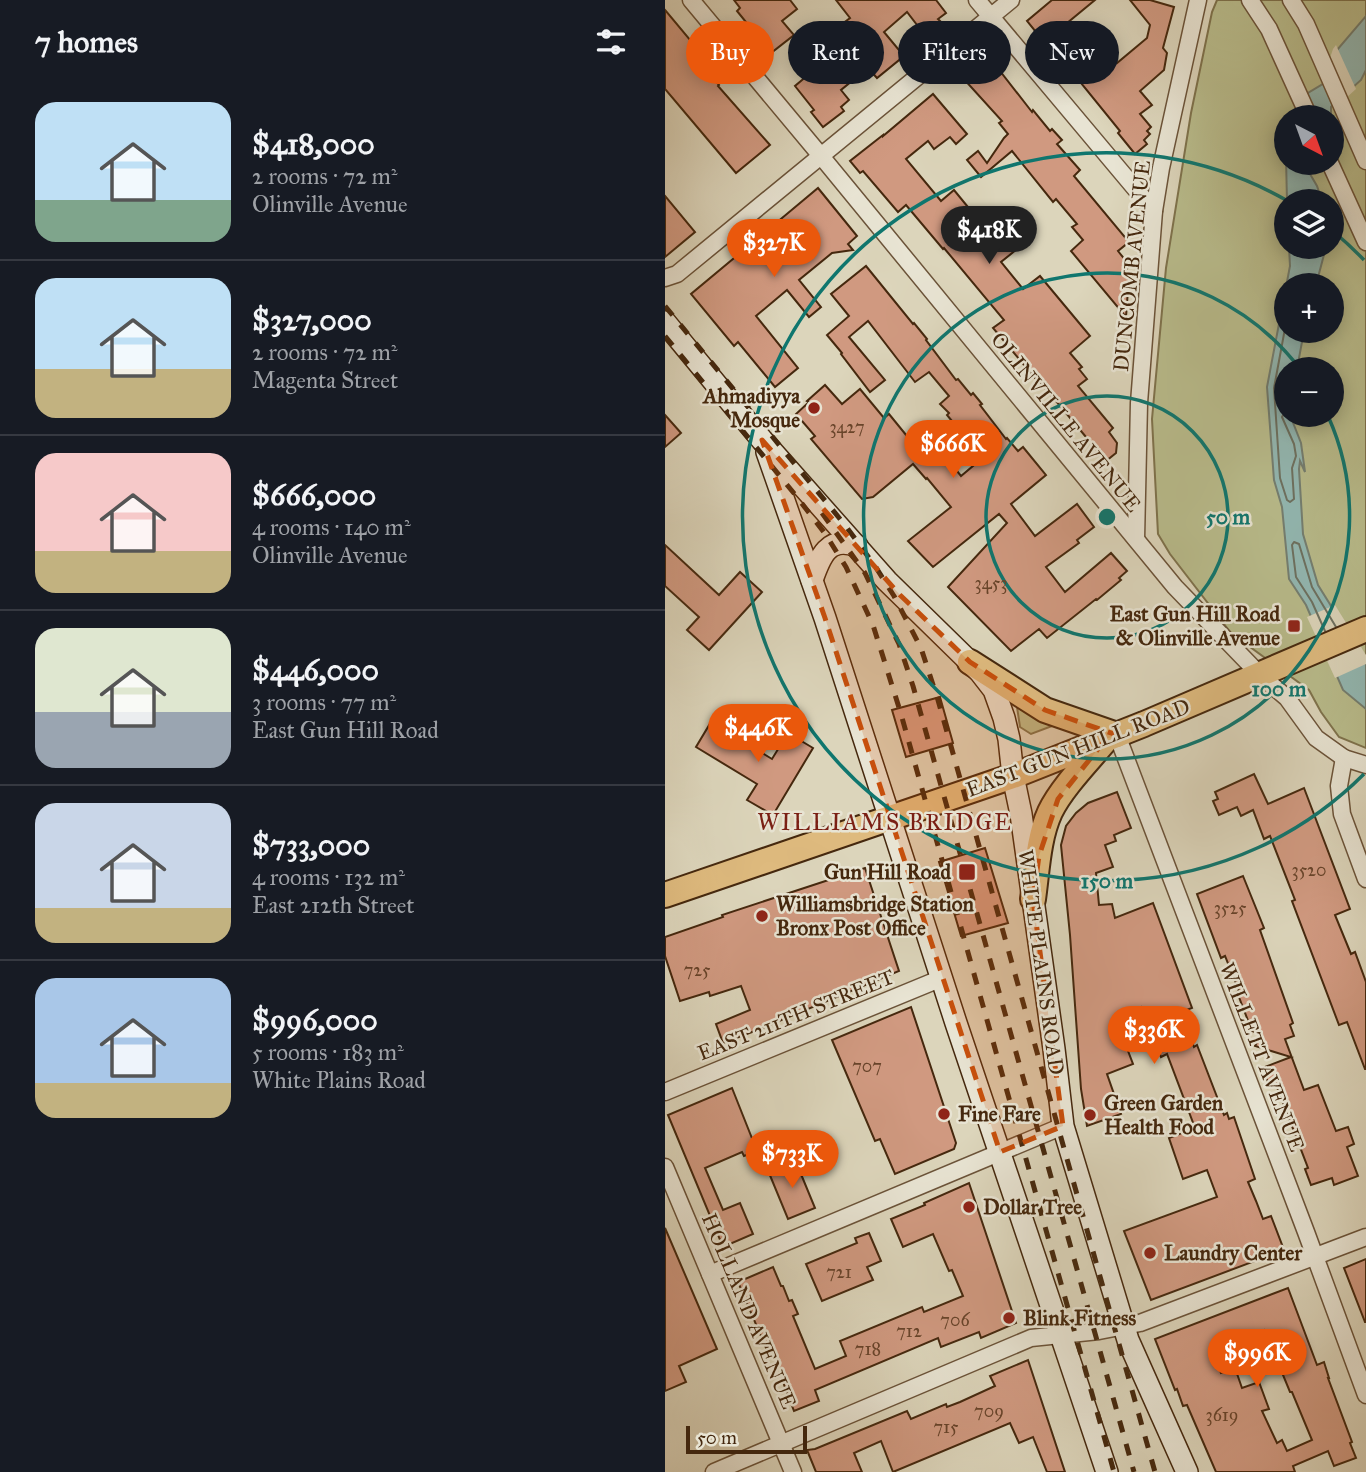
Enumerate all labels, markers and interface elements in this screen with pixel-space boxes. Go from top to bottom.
chip: Buy [686,21,774,84]
chip: Rent [788,21,884,84]
chip: Filters [898,21,1011,84]
chip: New [1025,21,1119,84]
icon: filters [592,23,630,61]
text: 7 homes [35,24,138,60]
north arrow [1274,105,1344,175]
map controls [1274,105,1344,427]
text: $418,000 [252,126,375,162]
icon: home [91,130,175,214]
street label: DUNCOMB AVENUE [1108,159,1156,373]
text: 2 rooms · 72 m² [252,162,397,190]
button: layers [1274,189,1344,259]
text: Olinville Avenue [252,190,408,218]
pin: $418K [940,206,1038,266]
text: $418K [957,215,1021,243]
pin: $327K [725,219,823,279]
text: $327K [743,228,805,256]
button: + [1274,273,1344,343]
text: $327,000 [252,302,372,338]
icon: home [91,306,175,390]
street label: OLINVILLE AVENUE [985,327,1147,517]
text: 2 rooms · 72 m² [252,338,397,366]
button: − [1274,357,1344,427]
text: Magenta Street [252,366,398,394]
place label: Ahmadiyya Mosque [701,383,801,433]
marker: Ahmadiyya Mosque [806,400,822,416]
house number: 3427 [829,416,865,438]
pin: $666K [904,420,1002,480]
text: $666K [920,429,986,457]
text: $666,000 [252,477,376,513]
icon: home [91,481,175,565]
text: 50 m [1206,504,1250,530]
centre of rings [1095,505,1119,529]
text: 4 rooms · 140 m² [252,513,411,541]
text: Olinville Avenue [252,541,408,569]
house number: 3453 [975,572,1007,594]
place label: East Gun Hill Road & Olinville Avenue [1109,601,1280,651]
marker: East Gun Hill Road & Olinville Avenue [1286,618,1302,634]
text: $446,000 [252,652,379,688]
icon: home [91,656,175,740]
text: 100 m [1252,676,1307,702]
text: 3 rooms · 77 m² [252,688,396,716]
street label: EAST GUN HILL ROAD [962,693,1194,803]
pin: $446K [709,704,807,764]
text: $446K [724,713,792,741]
text: East Gun Hill Road [252,716,439,744]
district label: WILLIAMS BRIDGE [757,808,1013,836]
text: $733,000 [252,827,370,863]
icon: home [91,831,175,915]
street label: WHITE PLAINS ROAD [1012,848,1070,1076]
place label: Gun Hill Road [824,859,951,885]
house number: 3520 [1292,859,1326,881]
marker: Gun Hill Road [957,862,977,882]
text: 4 rooms · 132 m² [252,863,405,891]
text: 150 m [1081,868,1133,894]
text: East 212th Street [252,891,414,919]
place label: Williamsbridge Station Bronx Post Office [776,891,975,941]
house number: 3525 [1214,897,1247,919]
marker: Williamsbridge Station Bronx Post Office [754,908,770,924]
house number: 725 [684,959,711,981]
street label: WILLETT AVENUE [1214,959,1310,1155]
street label: EAST 211TH STREET [694,964,898,1066]
text: $996,000 [252,1002,378,1038]
icon: home [91,1006,175,1090]
pin: $336K [1105,1006,1203,1066]
text: $336K [1124,1015,1184,1043]
text: 5 rooms · 183 m² [252,1038,404,1066]
house number: 707 [852,1055,882,1077]
text: White Plains Road [252,1066,426,1094]
place label: Green Garden Health Food [1104,1090,1224,1140]
place label: Fine Fare [958,1101,1041,1127]
marker: Fine Fare [936,1106,952,1122]
marker: Green Garden Health Food [1082,1107,1098,1123]
pin: $733K [743,1130,841,1190]
text: $733K [762,1139,822,1167]
place label: Dollar Tree [983,1194,1082,1220]
marker: Dollar Tree [961,1199,977,1215]
street label: HOLLAND AVENUE [696,1209,802,1413]
place label: Laundry Center [1164,1240,1303,1266]
marker: Laundry Center [1142,1245,1158,1261]
house number: 721 [826,1261,852,1283]
place label: Blink Fitness [1023,1305,1137,1331]
house number: 706 [940,1309,970,1331]
marker: Blink Fitness [1001,1310,1017,1326]
house number: 712 [896,1320,922,1342]
pin: $996K [1208,1330,1306,1389]
house number: 718 [855,1338,881,1360]
text: $996K [1224,1338,1290,1366]
house number: 709 [974,1400,1004,1422]
house number: 3619 [1206,1404,1238,1426]
house number: 715 [934,1416,959,1438]
scale bar [686,1423,807,1455]
text: 50 m [697,1426,737,1449]

